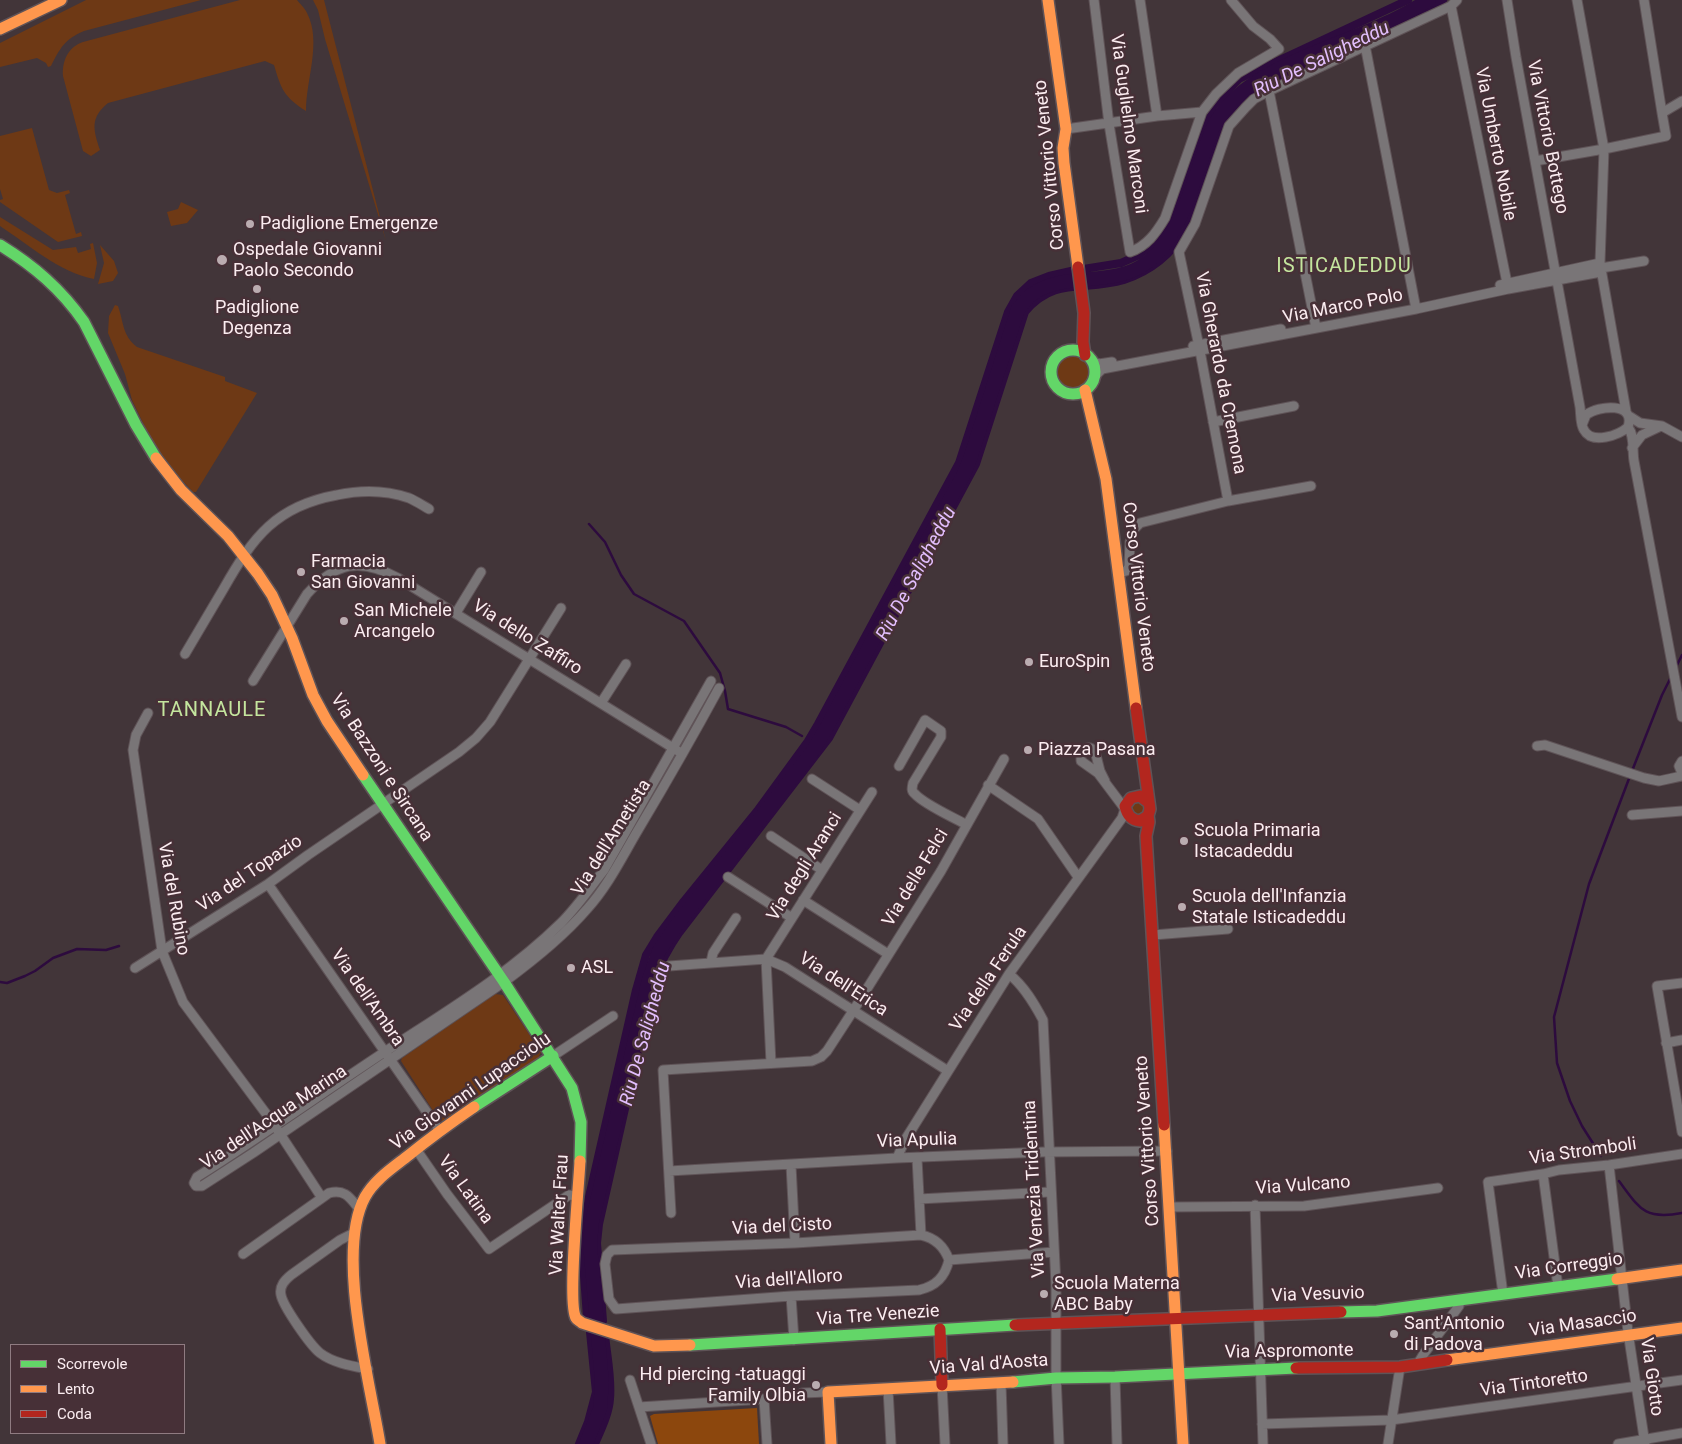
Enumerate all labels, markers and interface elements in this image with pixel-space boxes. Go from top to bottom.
water label: Riu De Saligheddu [1250,17,1394,103]
street label: Via Guglielmo Marconi [1105,33,1151,215]
street label: Via Vittorio Bottego [1521,58,1573,216]
street label: Via Umberto Nobile [1470,66,1520,222]
street label: Corso Vittorio Veneto [1030,79,1070,251]
place label: Padiglione Emergenze [260,213,438,235]
marker: Padiglione Emergenze [244,218,256,230]
place label: Ospedale Giovanni Paolo Secondo [233,239,382,282]
marker: Ospedale Giovanni Paolo Secondo [215,253,229,267]
district label: ISTICADEDDU [1275,255,1413,279]
street label: Via Gherardo da Cremona [1190,270,1250,476]
marker: Padiglione Degenza [251,283,263,295]
street label: Via Marco Polo [1281,285,1405,329]
place label: Padiglione Degenza [215,297,299,340]
street label: Corso Vittorio Veneto [1117,501,1159,673]
water label: Riu De Saligheddu [872,503,962,645]
place label: Farmacia San Giovanni [311,551,415,594]
marker: Farmacia San Giovanni [295,566,307,578]
street label: Via dello Zaffiro [468,596,586,680]
place label: San Michele Arcangelo [354,600,452,642]
marker: San Michele Arcangelo [338,615,350,627]
place label: EuroSpin [1039,651,1110,673]
marker: EuroSpin [1023,656,1035,668]
street label: Via Bazzoni e Sircana [325,690,437,846]
district label: TANNAULE [157,699,267,723]
place label: Piazza Pasana [1038,739,1156,761]
marker: Piazza Pasana [1022,744,1034,756]
street label: Via dell'Ametista [568,776,656,900]
street label: Via degli Aranci [763,809,847,925]
place label: Scuola Primaria Istacadeddu [1194,820,1321,862]
street label: Via delle Felci [878,825,954,931]
street label: Via del Topazio [193,831,307,917]
marker: Scuola Primaria Istacadeddu [1178,835,1190,847]
street label: Via del Rubino [152,841,194,957]
place label: Scuola dell'Infanzia Statale Isticadeddu [1192,886,1346,929]
marker: Scuola dell'Infanzia Statale Isticadeddu [1176,901,1188,913]
street label: Via della Ferula [946,922,1032,1036]
street label: Via dell'Ambra [326,945,408,1051]
street label: Via dell'Erica [795,948,891,1022]
place label: ASL [581,957,613,979]
water label: Riu De Saligheddu [616,959,676,1109]
marker: ASL [565,962,577,974]
street label: Via Giovanni Lupacciolu [387,1028,555,1156]
street label: Corso Vittorio Veneto [1131,1055,1165,1227]
street label: Via dell'Acqua Marina [197,1061,351,1175]
street label: Via Venezia Tridentina [1020,1100,1050,1278]
street label: Via Apulia [876,1129,958,1153]
street label: Via Stromboli [1528,1134,1638,1170]
street label: Via Latina [433,1151,497,1229]
street label: Via Walter Frau [546,1154,574,1276]
street label: Via Vulcano [1255,1172,1351,1200]
street label: Via del Cisto [732,1214,832,1240]
street label: Via Correggio [1514,1249,1624,1285]
street label: Via dell'Alloro [735,1265,843,1295]
place label: Scuola Materna ABC Baby [1054,1273,1180,1316]
street label: Via Vesuvio [1271,1283,1365,1307]
marker: Scuola Materna ABC Baby [1038,1288,1050,1300]
street label: Via Tre Venezie [816,1301,940,1331]
street label: Via Masaccio [1528,1306,1638,1342]
place label: Sant'Antonio di Padova [1404,1313,1505,1356]
marker: Sant'Antonio di Padova [1388,1328,1400,1340]
street label: Via Giotto [1635,1336,1667,1418]
street label: Via Aspromonte [1224,1340,1354,1364]
legend [10,1344,185,1434]
street label: Via Val d'Aosta [929,1350,1049,1380]
text: Scorrevole [57,1355,128,1373]
place label: Hd piercing -tatuaggi Family Olbia [639,1364,806,1406]
street label: Via Tintoretto [1479,1366,1589,1402]
marker: Hd piercing -tatuaggi Family Olbia [810,1379,822,1391]
text: Lento [57,1380,95,1398]
text: Coda [57,1405,92,1423]

